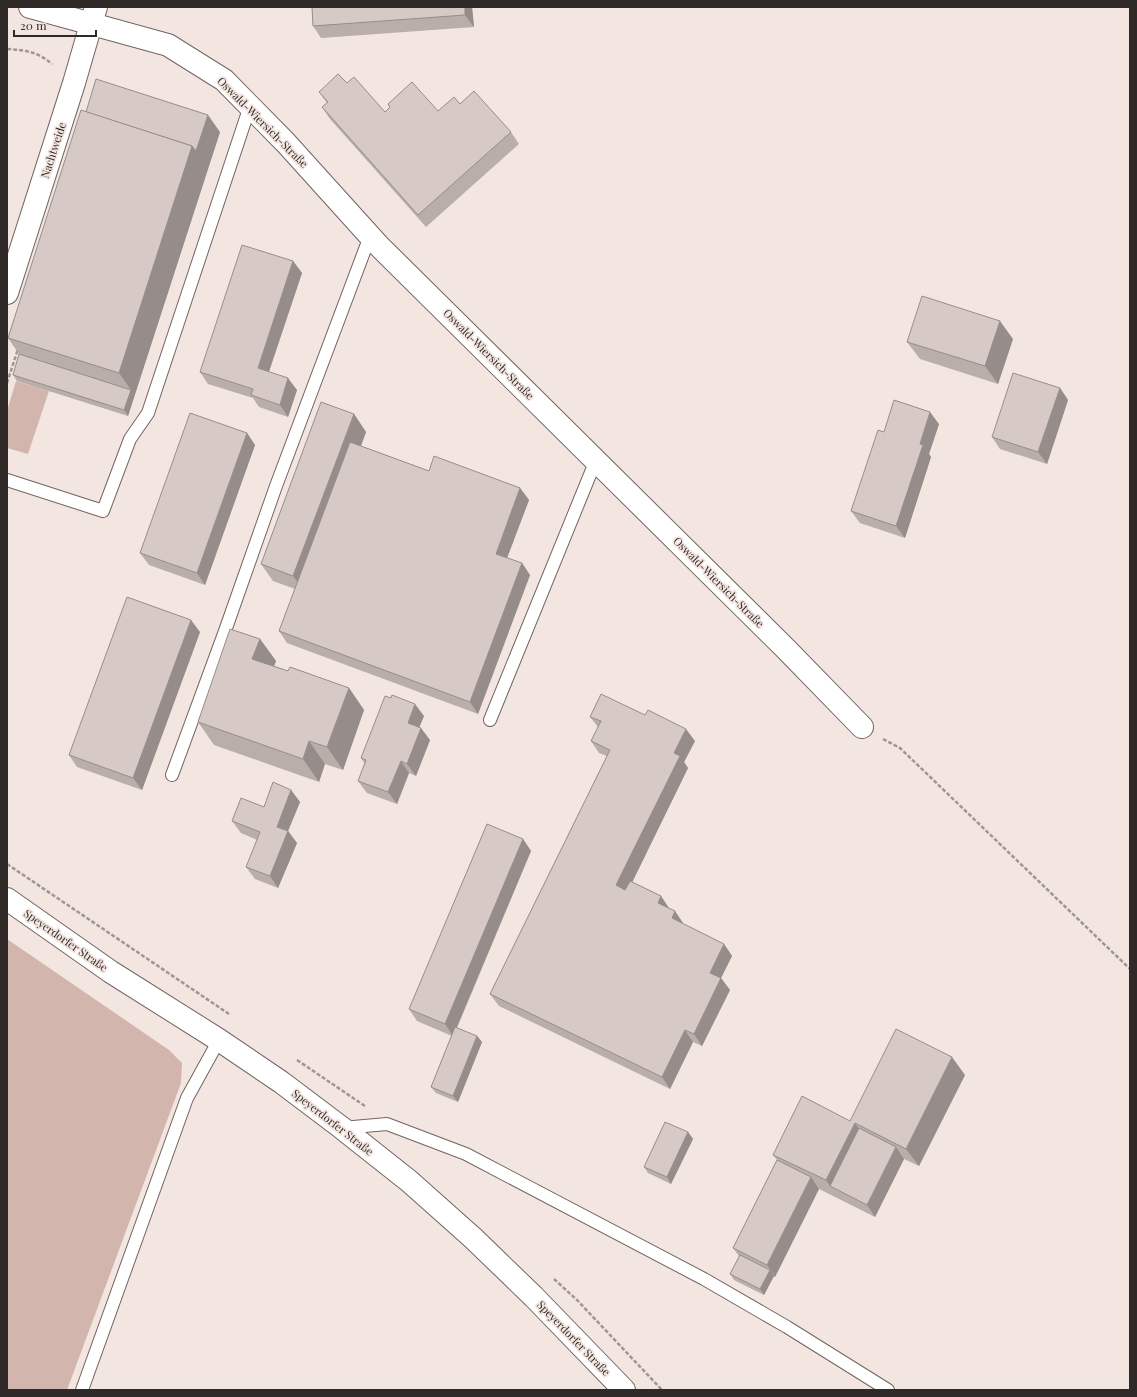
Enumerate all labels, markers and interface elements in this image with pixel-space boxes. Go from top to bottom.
scale bar [14,12,96,38]
text: 20 m [20,17,47,33]
street label: Oswald-Wiersich-Straße [214,73,312,171]
street label: Nachtweide [37,120,69,180]
street label: Oswald-Wiersich-Straße [440,305,538,403]
street label: Oswald-Wiersich-Straße [670,533,768,631]
street label: Speyerdorfer Straße [21,905,111,975]
street label: Speyerdorfer Straße [289,1085,377,1159]
street label: Speyerdorfer Straße [534,1297,614,1379]

